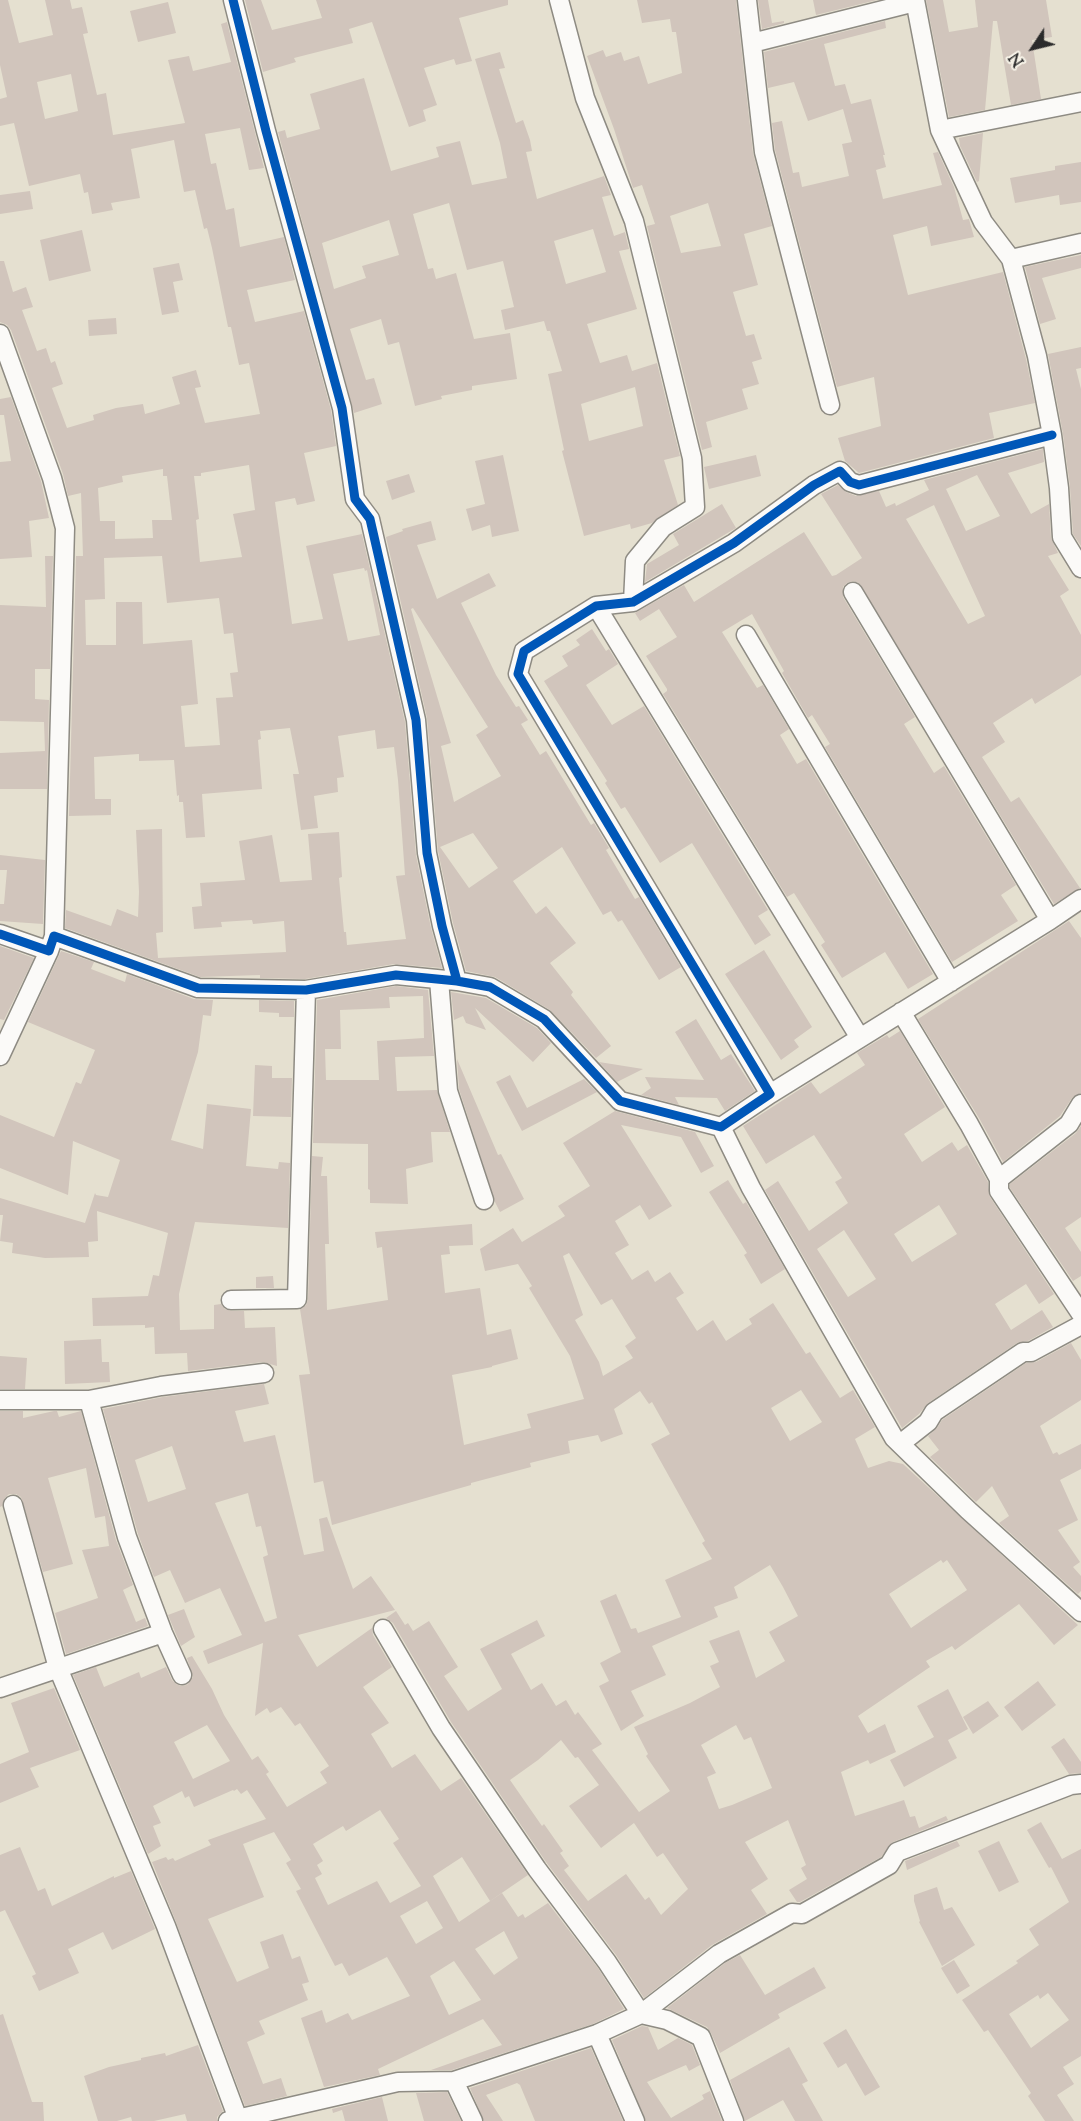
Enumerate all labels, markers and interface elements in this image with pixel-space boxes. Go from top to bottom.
north arrow [1003,18,1063,78]
text: N [1005,47,1031,70]

